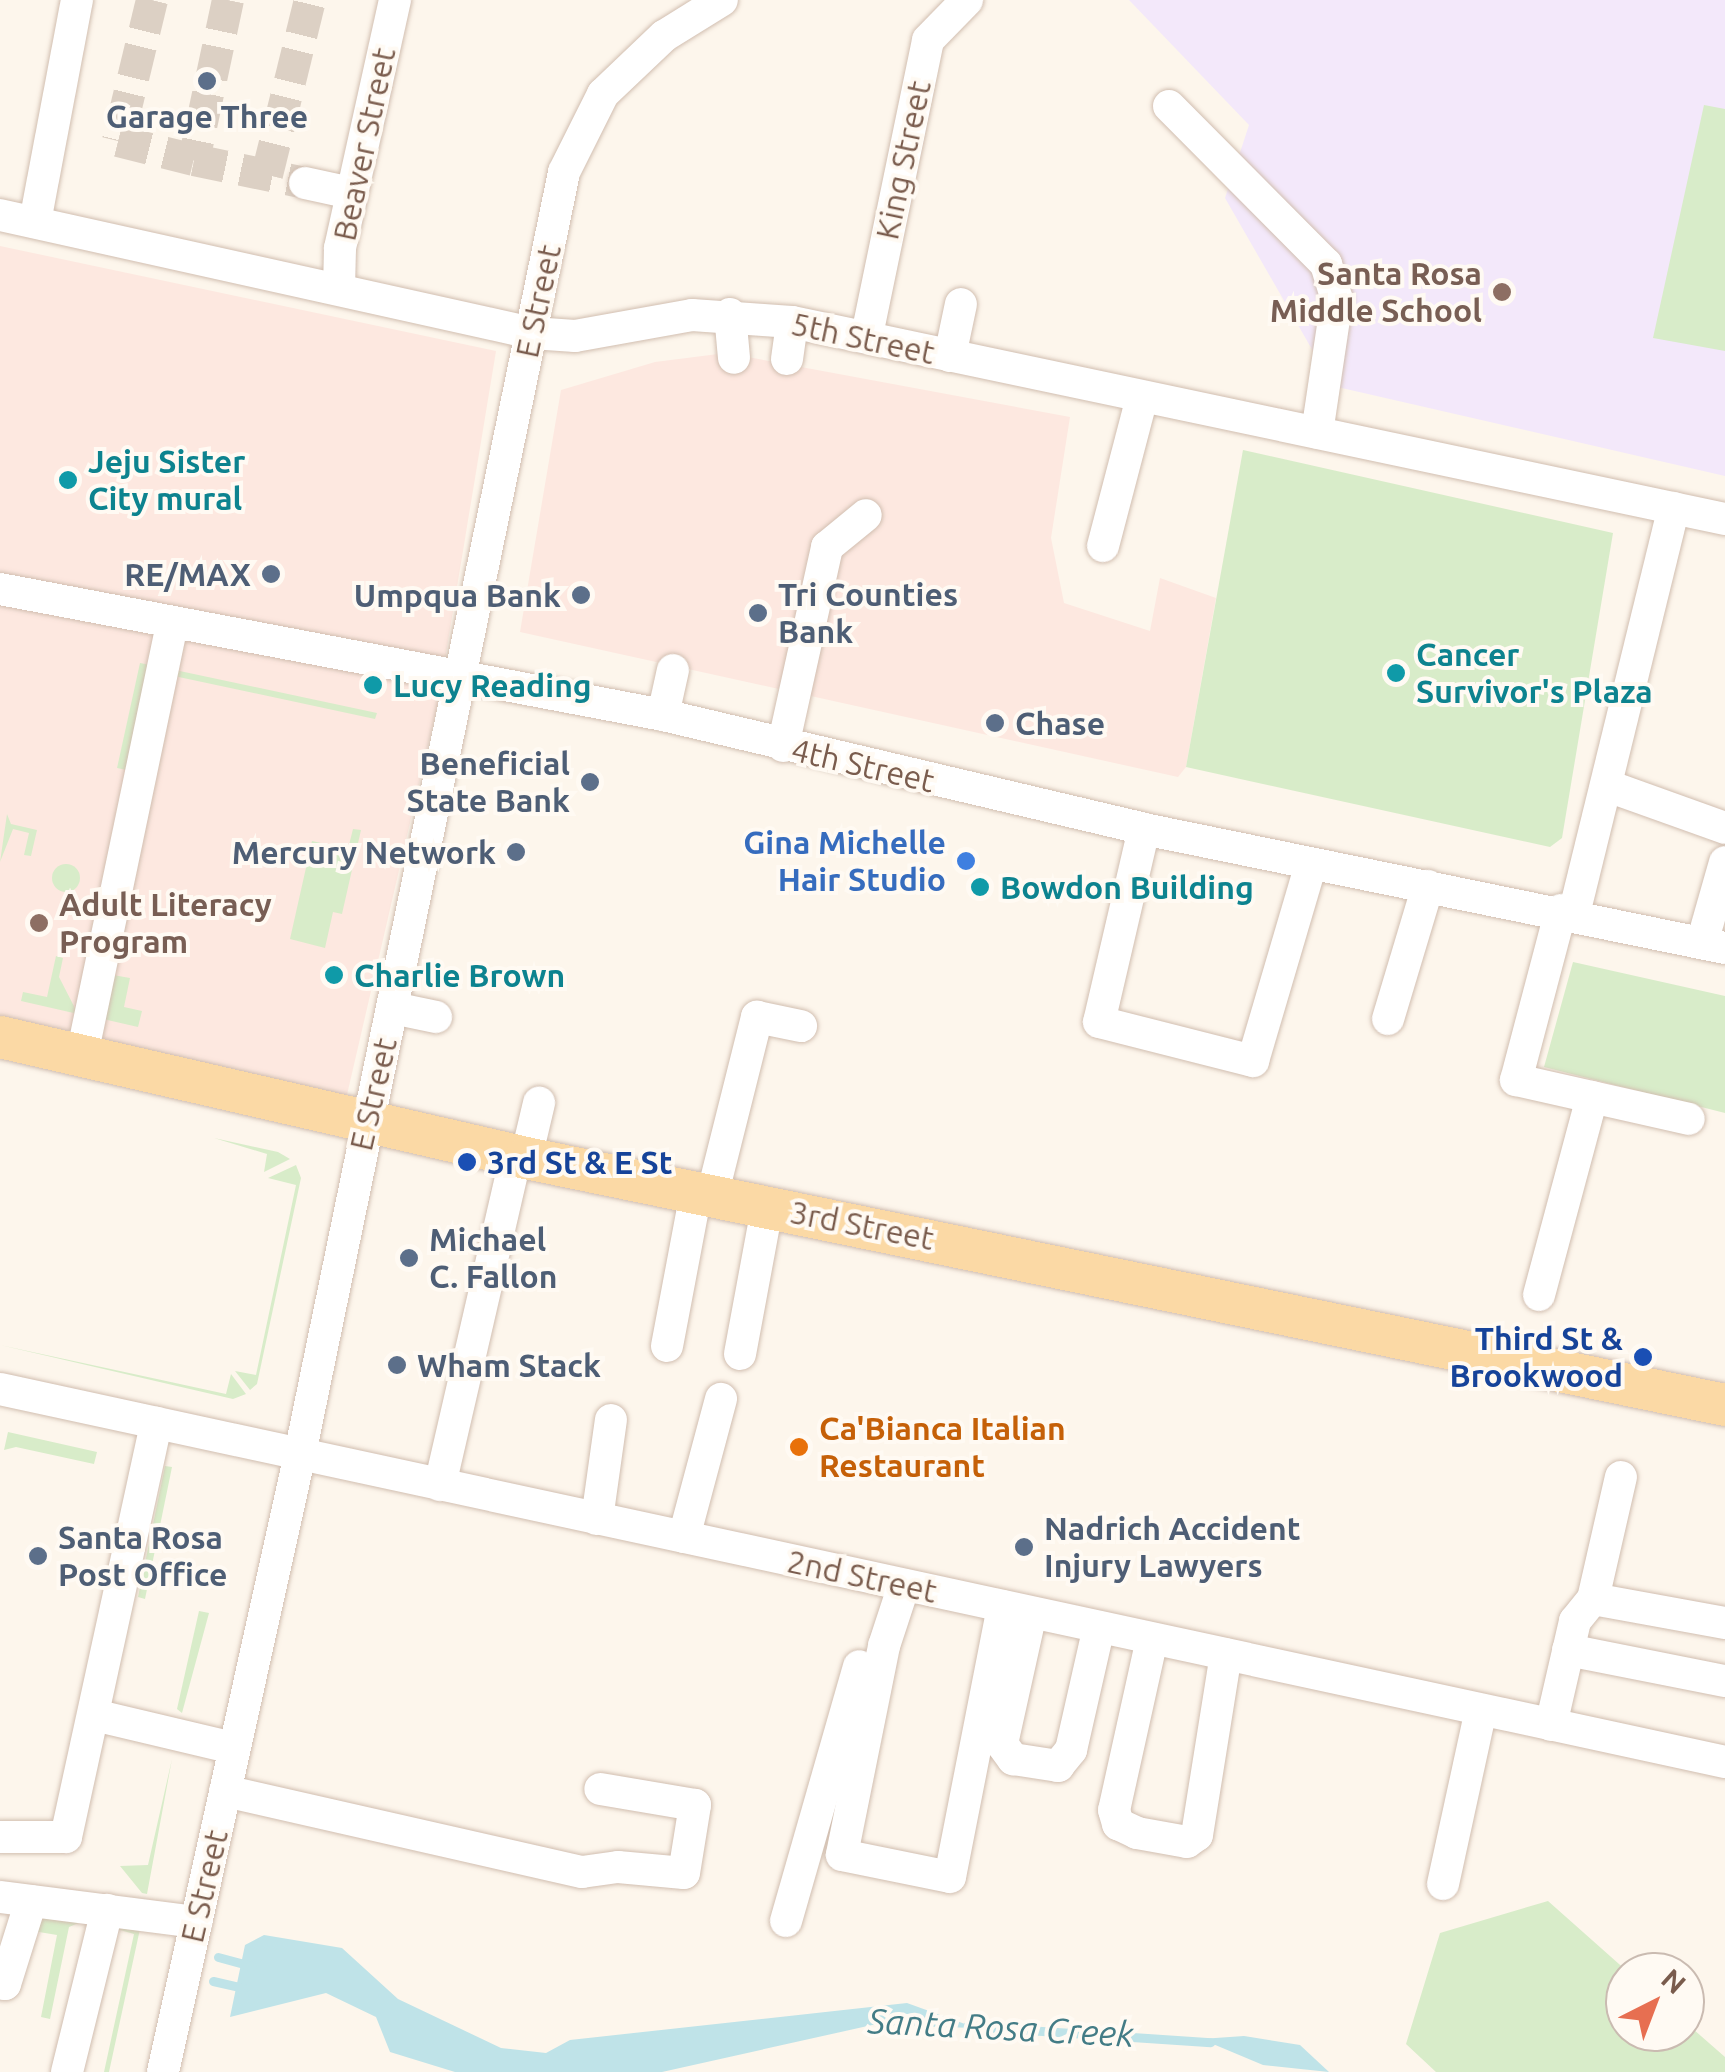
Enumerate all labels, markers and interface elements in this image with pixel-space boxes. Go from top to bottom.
street label: Beaver Street [325,44,403,244]
marker: Garage Three [196,70,218,92]
street label: King Street [867,77,939,243]
place label: Garage Three [106,97,308,135]
street label: E Street [507,241,569,361]
place label: Santa Rosa Middle School [1270,255,1482,330]
marker: Santa Rosa Middle School [1491,281,1513,303]
street label: 5th Street [788,304,938,372]
place label: Jeju Sister City mural [88,443,245,518]
marker: Jeju Sister City mural [57,469,79,491]
place label: RE/MAX [124,555,251,593]
marker: RE/MAX [260,563,282,585]
place label: Umpqua Bank [354,576,561,614]
place label: Tri Counties Bank [778,576,958,651]
marker: Umpqua Bank [570,584,592,606]
marker: Tri Counties Bank [747,602,769,624]
place label: Cancer Survivor's Plaza [1416,636,1653,711]
marker: Cancer Survivor's Plaza [1385,662,1407,684]
place label: Lucy Reading [393,666,592,704]
marker: Lucy Reading [362,674,384,696]
place label: Chase [1015,704,1105,742]
marker: Chase [984,712,1006,734]
street label: 4th Street [788,730,938,800]
place label: Beneficial State Bank [407,745,570,820]
marker: Beneficial State Bank [579,771,601,793]
place label: Gina Michelle Hair Studio [743,824,946,899]
place label: Mercury Network [232,833,496,871]
marker: Mercury Network [505,841,527,863]
marker: Gina Michelle Hair Studio [955,850,977,872]
place label: Bowdon Building [1000,868,1254,906]
marker: Bowdon Building [969,876,991,898]
place label: Adult Literacy Program [59,886,272,961]
marker: Adult Literacy Program [28,912,50,934]
place label: Charlie Brown [354,956,565,994]
marker: Charlie Brown [323,964,345,986]
street label: E Street [341,1034,405,1154]
place label: 3rd St & E St [487,1143,673,1181]
marker: 3rd St & E St [456,1151,478,1173]
street label: 3rd Street [787,1192,937,1258]
place label: Michael C. Fallon [429,1221,557,1296]
marker: Michael C. Fallon [398,1247,420,1269]
place label: Third St & Brookwood [1449,1320,1623,1395]
place label: Wham Stack [417,1346,601,1384]
marker: Third St & Brookwood [1632,1346,1654,1368]
marker: Wham Stack [386,1354,408,1376]
place label: Ca'Bianca Italian Restaurant [819,1410,1066,1485]
marker: Ca'Bianca Italian Restaurant [788,1436,810,1458]
place label: Nadrich Accident Injury Lawyers [1044,1510,1301,1585]
place label: Santa Rosa Post Office [58,1519,227,1594]
marker: Nadrich Accident Injury Lawyers [1013,1536,1035,1558]
street label: 2nd Street [784,1541,940,1611]
marker: Santa Rosa Post Office [27,1545,49,1567]
street label: E Street [172,1826,236,1946]
north arrow [1605,1952,1705,2052]
text: N [1656,1962,1692,1999]
water label: Santa Rosa Creek [867,1999,1135,2055]

